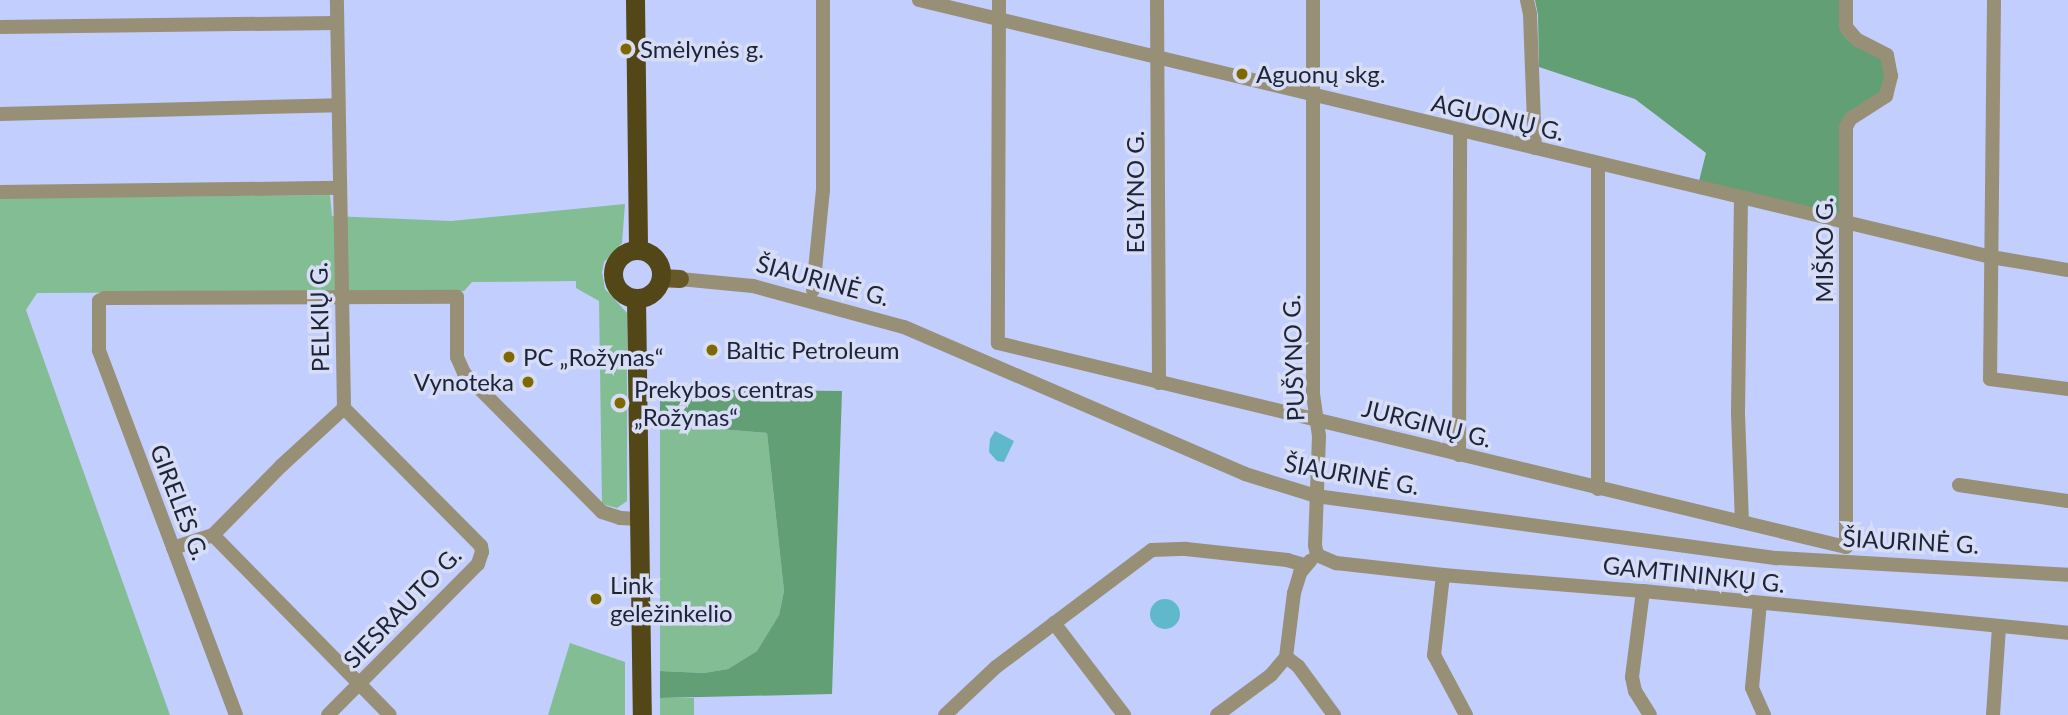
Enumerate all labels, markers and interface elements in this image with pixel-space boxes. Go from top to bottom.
place label: Smėlynės g. [640,35,764,63]
marker: Smėlynės g. [618,41,634,57]
place label: Aguonų skg. [1256,60,1385,88]
marker: Aguonų skg. [1234,66,1250,82]
street label: AGUONŲ G. [1429,88,1567,146]
street label: EGLYNO G. [1121,131,1149,253]
street label: MIŠKO G. [1810,197,1838,303]
street label: ŠIAURINĖ G. [753,248,893,312]
street label: PELKIŲ G. [304,262,334,372]
street label: PUŠYNO G. [1276,294,1310,422]
place label: Baltic Petroleum [726,336,900,364]
marker: Baltic Petroleum [704,342,720,358]
place label: PC „Rožynas“ [523,343,664,371]
marker: PC „Rožynas“ [501,349,517,365]
place label: Vynoteka [414,368,514,396]
marker: Vynoteka [520,374,536,390]
place label: Prekybos centras „Rožynas“ [634,375,814,431]
street label: JURGINŲ G. [1359,393,1495,453]
marker: Prekybos centras „Rožynas“ [612,395,628,411]
street label: GIRELĖS G. [145,440,215,564]
street label: ŠIAURINĖ G. [1282,448,1422,500]
street label: ŠIAURINĖ G. [1842,523,1980,559]
street label: SIESRAUTO G. [337,540,467,674]
street label: GAMTININKŲ G. [1601,550,1787,598]
place label: Link geležinkelio [610,571,733,627]
marker: Link geležinkelio [588,591,604,607]

